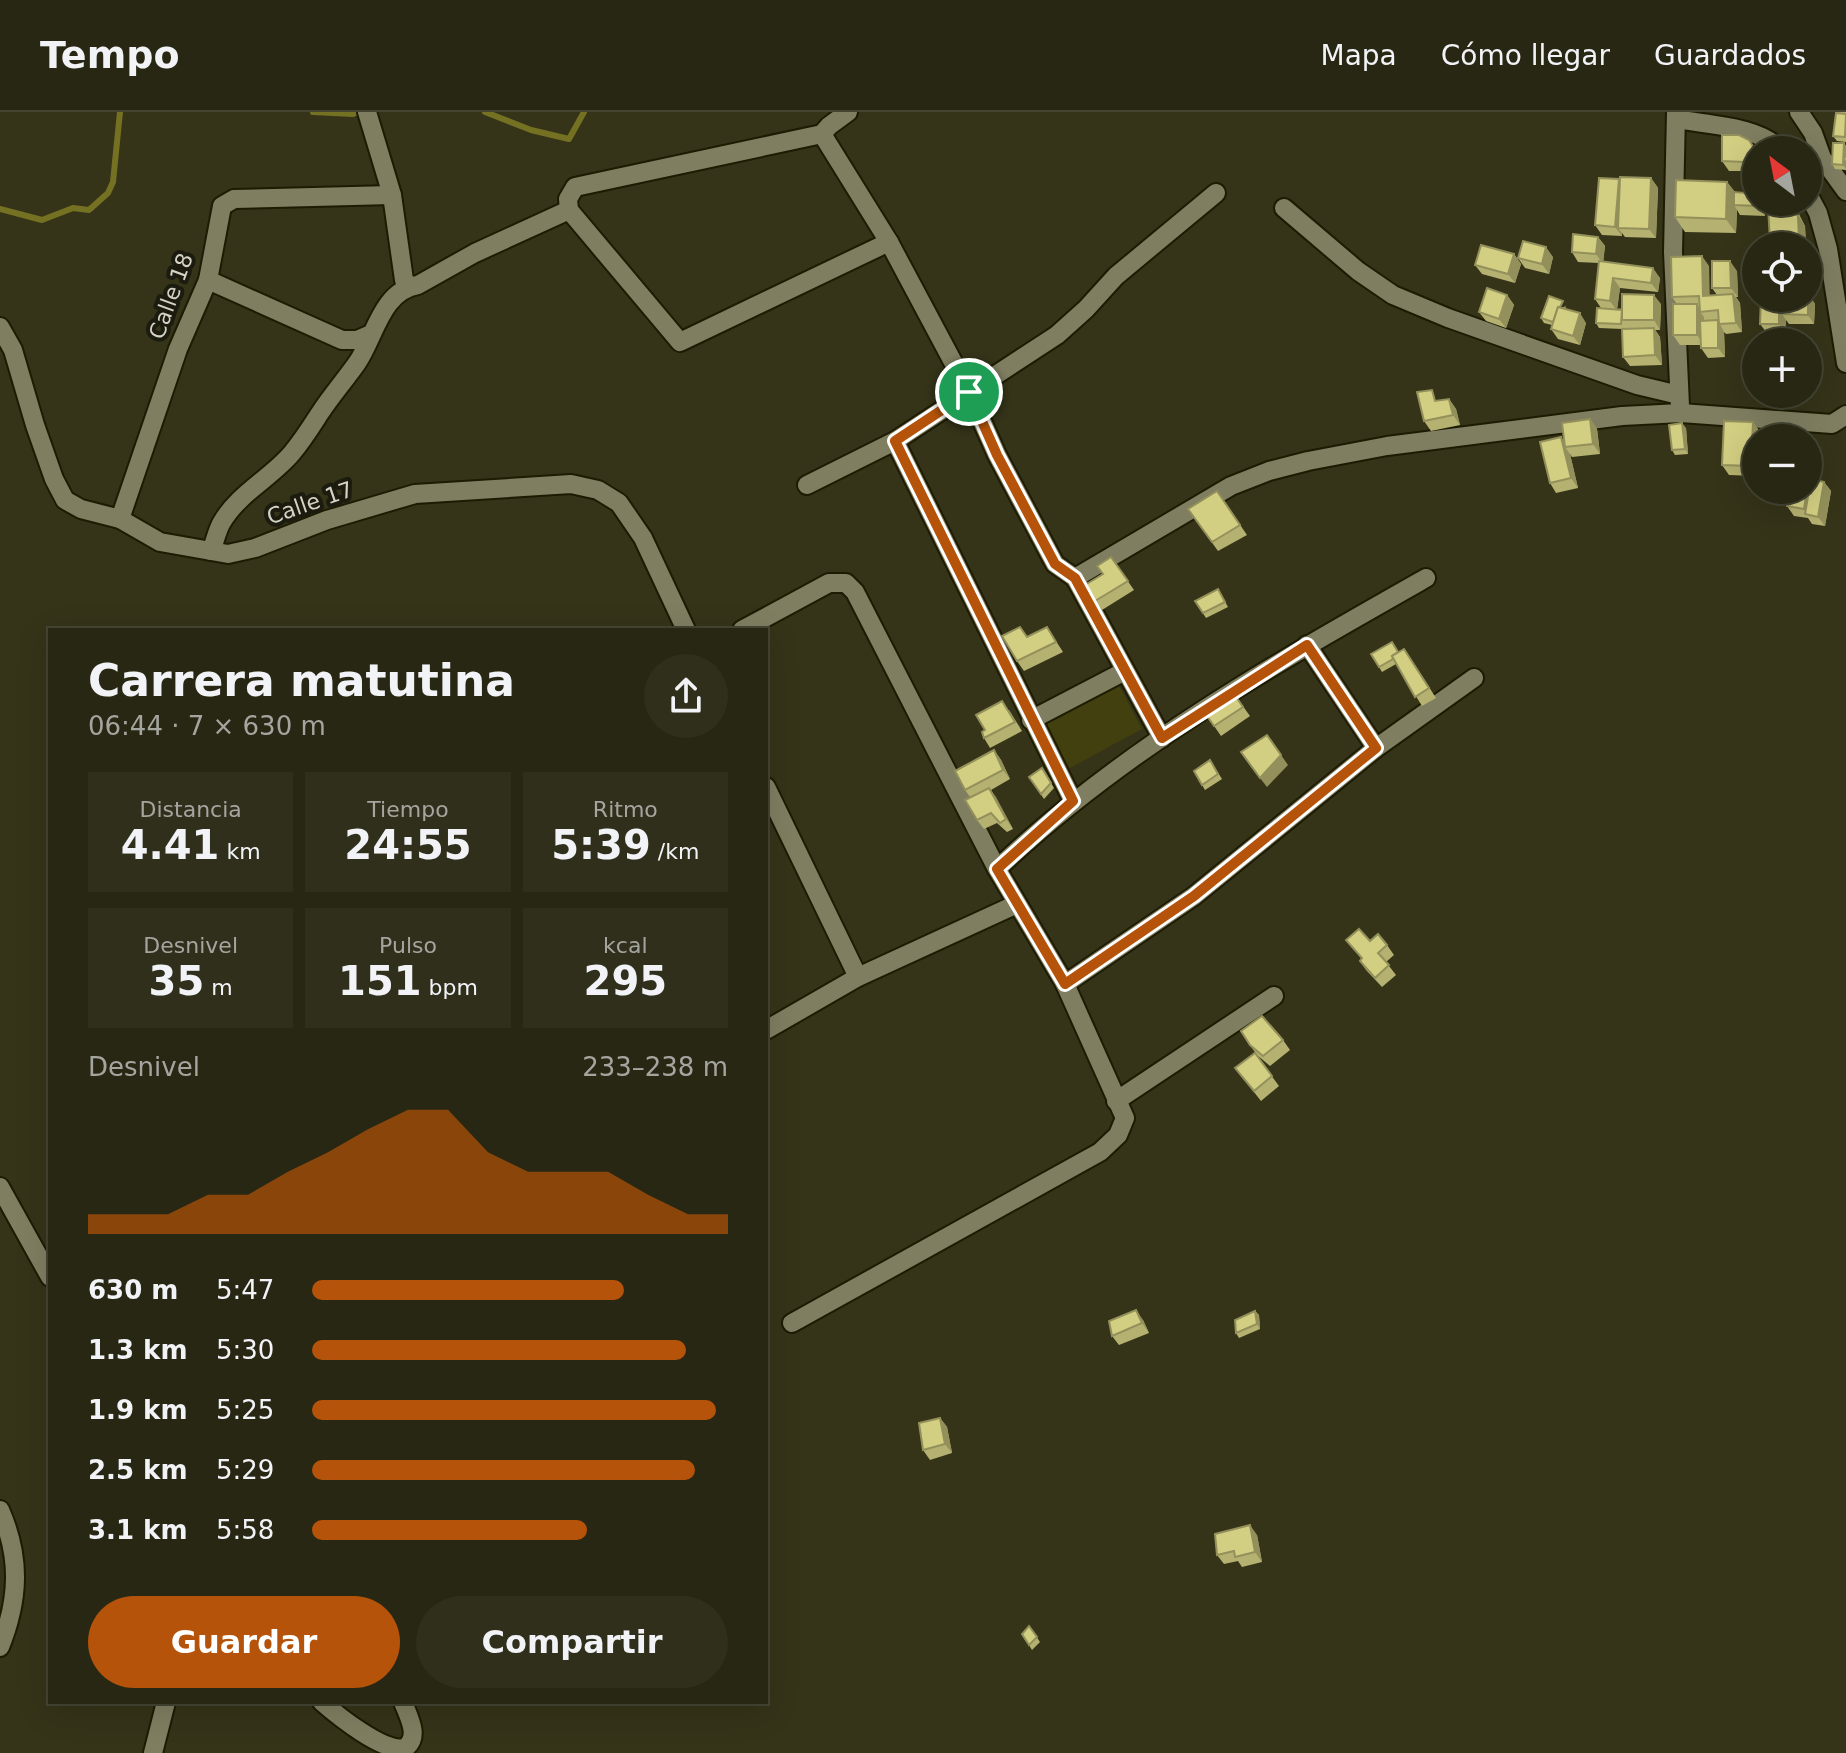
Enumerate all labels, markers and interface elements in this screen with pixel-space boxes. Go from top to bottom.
text: Tempo [40,33,180,77]
text: Mapa [1320,39,1397,72]
text: Cómo llegar [1441,39,1610,72]
text: Guardados [1654,39,1806,72]
north arrow [1742,136,1822,216]
map controls [1742,136,1822,504]
button: locate [1742,232,1822,312]
street label: Calle 18 [144,250,198,342]
button: + [1742,328,1822,408]
pin [935,358,1003,426]
icon: arrive [947,370,991,414]
button: − [1742,424,1822,504]
street label: Calle 17 [264,477,356,529]
button: share [644,654,728,738]
text: Carrera matutina [88,655,515,706]
text: 06:44 · 7 × 630 m [88,711,326,741]
text: Distancia [140,797,242,822]
text: Tiempo [367,797,449,822]
text: Ritmo [593,797,658,822]
text: 4.41 [121,822,219,868]
text: 24:55 [344,822,472,868]
text: 5:39 [551,822,651,868]
text: km [219,839,261,864]
text: /km [651,839,699,864]
text: Desnivel [143,933,238,958]
text: Pulso [379,933,437,958]
text: kcal [603,933,648,958]
text: 35 [149,958,204,1004]
text: 151 [338,958,422,1004]
text: 295 [584,958,667,1004]
text: m [204,975,233,1000]
text: bpm [422,975,478,1000]
text: Desnivel [88,1052,200,1082]
text: 233–238 m [582,1052,728,1082]
text: 630 m [88,1275,178,1305]
text: 5:47 [216,1275,274,1305]
text: 1.3 km [88,1335,188,1365]
text: 5:30 [216,1335,274,1365]
text: 1.9 km [88,1395,188,1425]
text: 5:25 [216,1395,274,1425]
text: 2.5 km [88,1455,188,1485]
text: 5:29 [216,1455,274,1485]
text: 3.1 km [88,1515,188,1545]
text: 5:58 [216,1515,274,1545]
button: Guardar [88,1596,400,1688]
button: Compartir [416,1596,728,1688]

